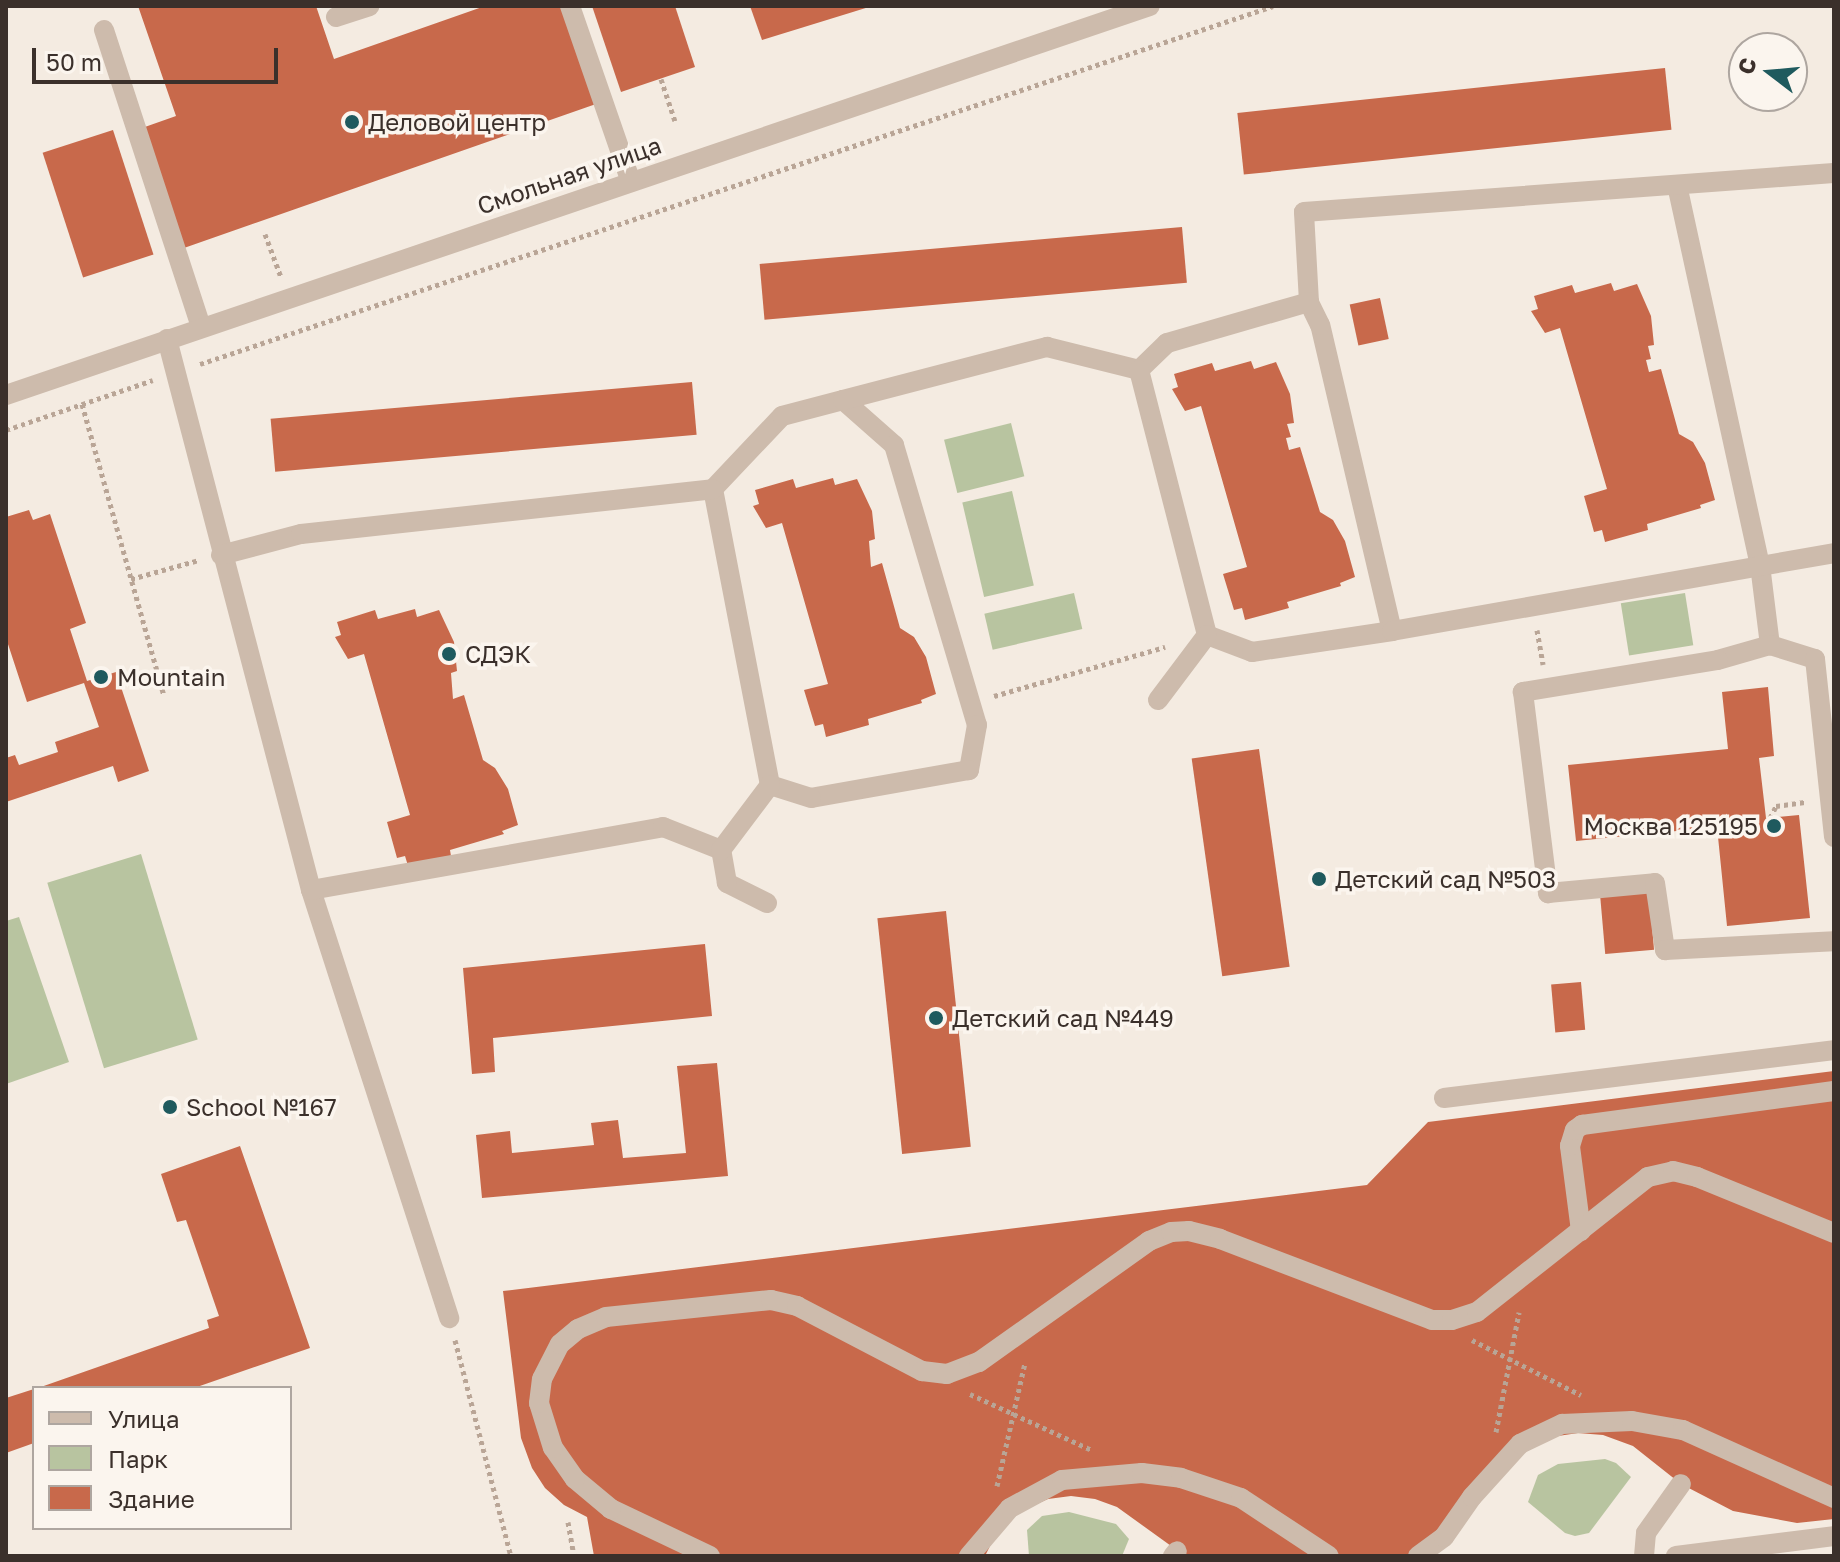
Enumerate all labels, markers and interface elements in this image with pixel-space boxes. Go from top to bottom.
scale bar [36,32,282,82]
north arrow [1728,32,1808,112]
text: 50 m [46,47,102,76]
text: С [1731,55,1762,77]
place label: Деловой центр [368,108,546,136]
marker: Деловой центр [343,113,361,131]
street label: Смольная улица [473,130,665,220]
place label: СДЭК [465,640,531,668]
marker: СДЭК [440,645,458,663]
place label: Mountain [117,663,225,691]
marker: Mountain [92,668,110,686]
place label: Москва 125195 [1583,812,1758,840]
marker: Москва 125195 [1765,817,1783,835]
place label: Детский сад №503 [1335,865,1556,893]
marker: Детский сад №503 [1310,870,1328,888]
place label: Детский сад №449 [952,1004,1174,1032]
marker: Детский сад №449 [927,1009,945,1027]
place label: School №167 [186,1093,337,1121]
marker: School №167 [161,1098,179,1116]
legend [32,1386,292,1530]
text: Улица [108,1404,180,1433]
text: Парк [108,1444,168,1473]
text: Здание [108,1484,195,1513]

